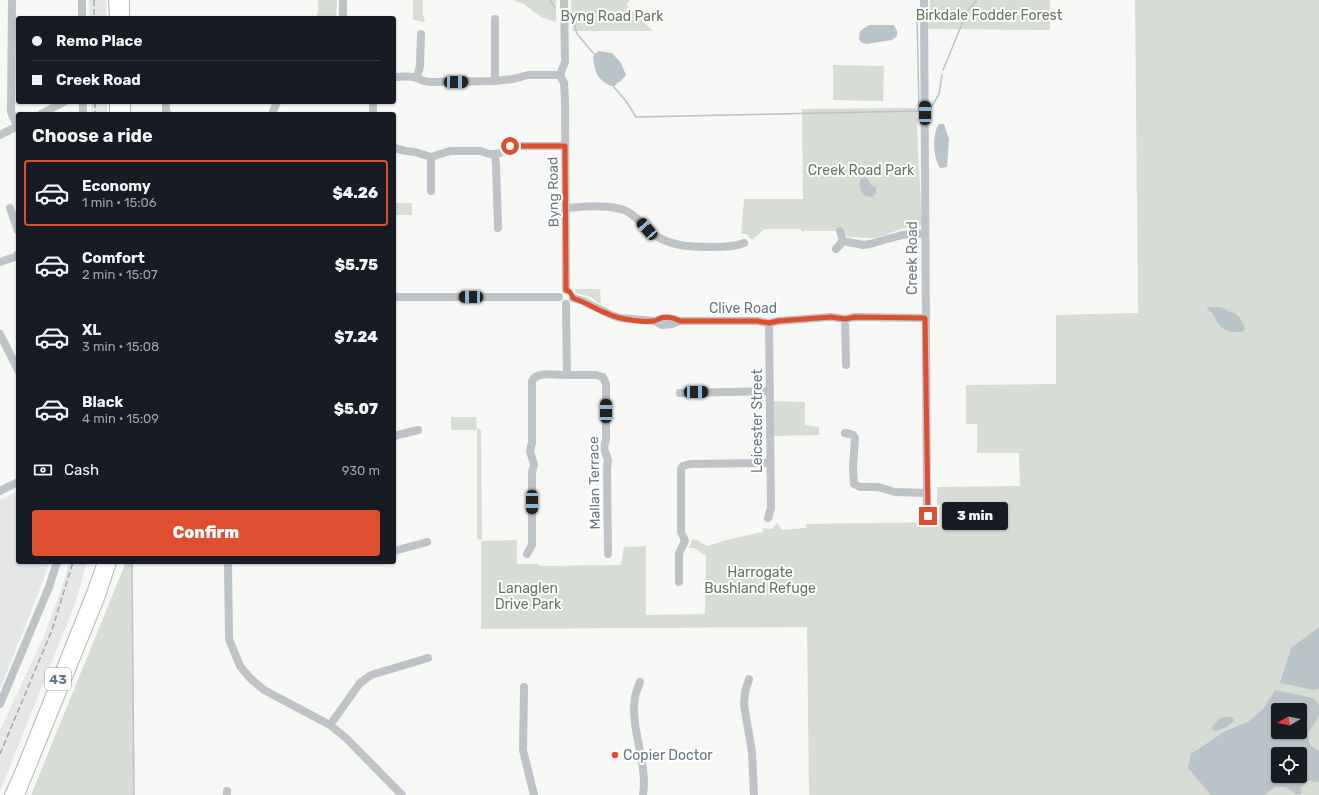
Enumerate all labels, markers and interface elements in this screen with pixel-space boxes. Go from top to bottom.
park label: Birkdale Fodder Forest [916,7,1063,24]
park label: Byng Road Park [560,8,664,25]
text: Remo Place [56,32,142,50]
text: Creek Road [56,71,141,89]
car [444,76,468,88]
car [919,101,931,125]
text: Choose a ride [32,125,153,147]
route start [501,137,519,155]
street label: Byng Road [544,157,563,227]
park label: Creek Road Park [808,162,915,179]
icon: car [34,175,70,211]
text: Economy [82,177,151,195]
text: $4.26 [332,184,378,202]
text: 1 min · 15:06 [82,195,157,210]
car [635,216,659,242]
street label: Creek Road [904,221,921,295]
icon: car [34,247,70,283]
text: Comfort [82,249,145,267]
text: $5.75 [335,256,378,274]
text: 2 min · 15:07 [82,267,158,282]
car [459,291,483,303]
street label: Clive Road [709,300,777,317]
icon: car [34,319,70,355]
text: XL [82,321,101,339]
text: $7.24 [334,328,378,346]
text: 3 min · 15:08 [82,339,159,354]
street label: Leicester Street [749,369,766,473]
car [684,386,708,398]
icon: car [34,391,70,427]
text: Black [82,393,123,411]
car [600,399,612,423]
text: $5.07 [334,400,378,418]
text: 4 min · 15:09 [82,411,159,426]
street label: Mallan Terrace [585,436,604,530]
icon: cash [32,459,54,481]
text: Cash [64,461,99,479]
text: 930 m [342,463,380,478]
car [526,490,538,514]
callout: 3 min [942,502,1008,530]
route end [919,507,937,525]
text: 3 min [957,508,993,523]
button: Confirm [32,510,380,556]
park label: Harrogate Bushland Refuge [704,564,816,597]
park label: Lanaglen Drive Park [495,580,562,613]
road number: 43 [45,668,71,690]
north arrow [1271,703,1307,739]
map controls [1271,703,1307,783]
place label: Copier Doctor [623,747,713,764]
button: locate [1271,747,1307,783]
marker: Copier Doctor [610,750,620,760]

